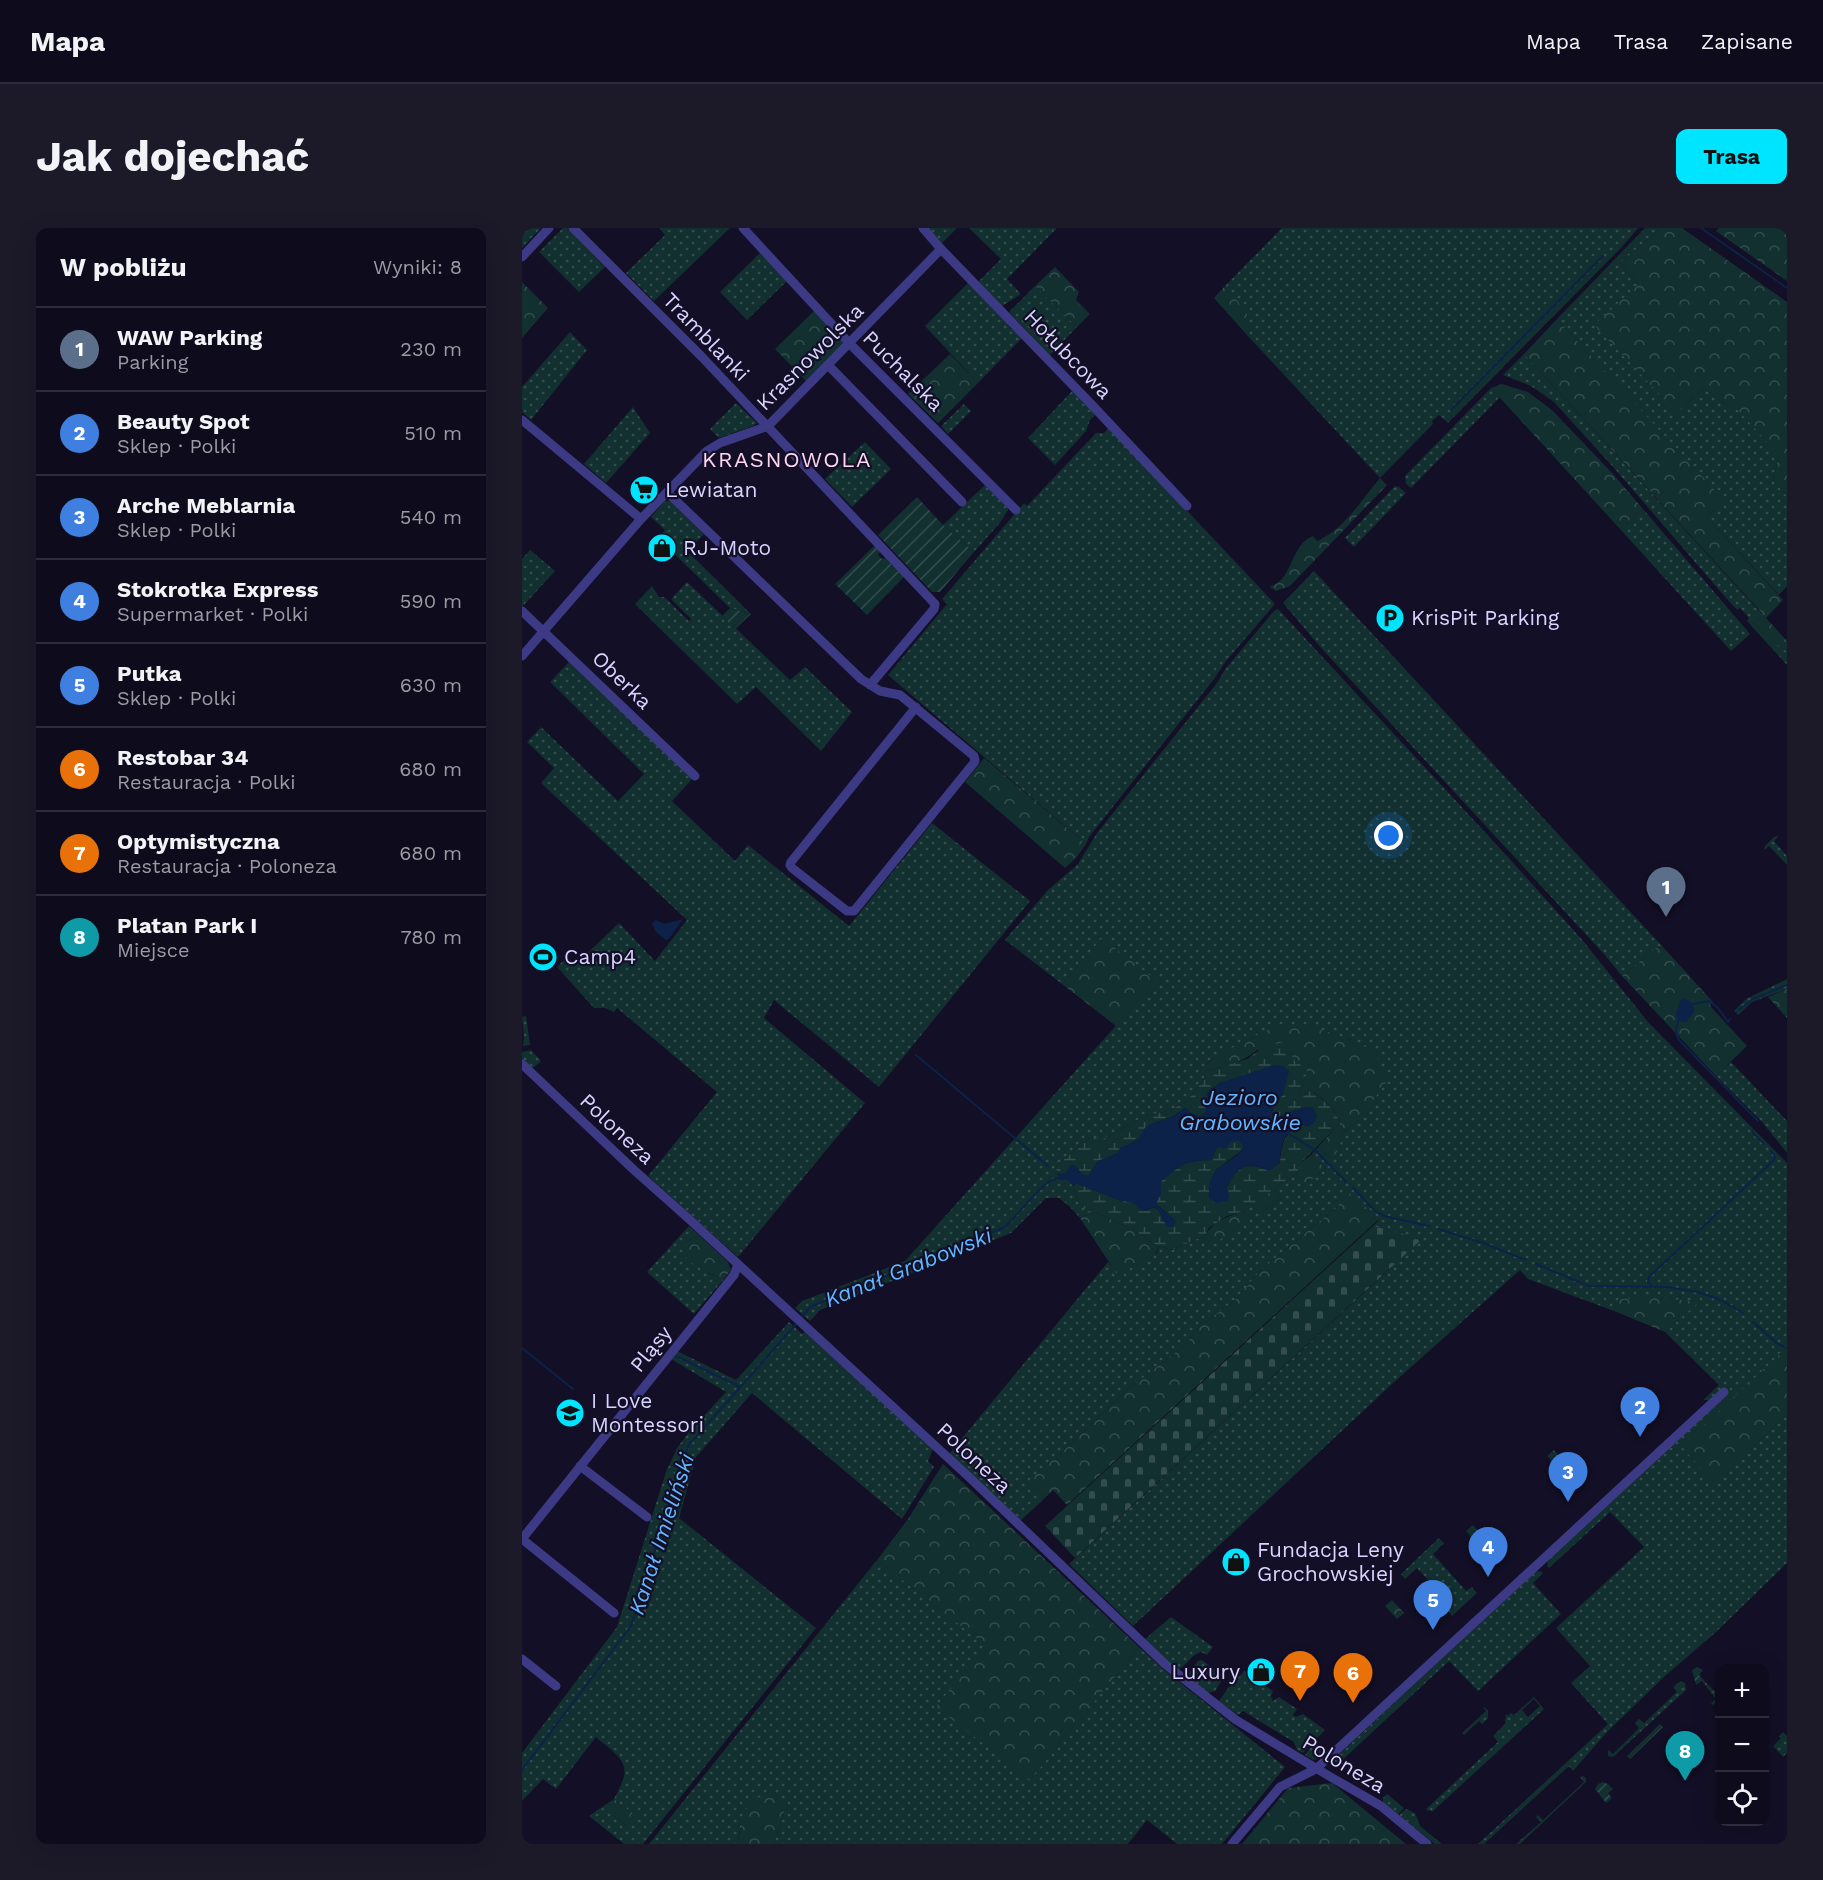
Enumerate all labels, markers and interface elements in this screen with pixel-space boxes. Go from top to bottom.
text: Mapa [30,25,105,58]
text: Mapa [1526,29,1581,54]
text: Trasa [1614,29,1668,54]
text: Zapisane [1701,29,1793,54]
button: Trasa [1676,129,1787,184]
text: Jak dojechać [36,132,309,181]
text: W pobliżu [60,252,187,282]
text: Wyniki: 8 [373,255,462,279]
street label: Tramblanki [658,287,755,386]
street label: Krasnowolska [751,298,868,415]
street label: Hołubcowa [1019,304,1117,404]
text: WAW Parking [117,325,262,350]
street label: Puchalska [858,325,949,416]
text: 1 [75,337,84,361]
text: 230 m [400,337,462,361]
text: Parking [117,350,188,374]
text: Beauty Spot [117,409,250,434]
text: 2 [74,421,85,445]
text: 510 m [404,421,462,445]
text: Sklep · Polki [117,434,236,458]
district label: KRASNOWOLA [702,447,872,472]
supermarket icon: Lewiatan [628,474,660,506]
place label: Lewiatan [665,477,757,502]
text: Arche Meblarnia [117,493,295,518]
text: 3 [74,505,85,529]
text: 540 m [400,505,462,529]
text: Sklep · Polki [117,518,236,542]
shop icon: RJ-Moto [646,532,678,564]
place label: RJ-Moto [683,535,771,560]
text: Stokrotka Express [117,577,319,602]
text: 4 [73,589,86,613]
text: 590 m [400,589,462,613]
text: Supermarket · Polki [117,602,308,626]
parking icon: KrisPit Parking [1374,602,1406,634]
place label: KrisPit Parking [1411,605,1560,630]
street label: Oberka [587,645,657,714]
text: Putka [117,661,182,686]
text: 5 [74,673,85,697]
text: 630 m [400,673,462,697]
text: Sklep · Polki [117,686,236,710]
text: Restobar 34 [117,745,248,770]
text: 6 [73,757,86,781]
text: 680 m [399,757,462,781]
text: Restauracja · Polki [117,770,296,794]
your location [1374,821,1403,850]
text: Optymistyczna [117,829,280,854]
text: 7 [73,841,86,865]
text: 680 m [399,841,462,865]
text: Restauracja · Poloneza [117,854,337,878]
pin: 1 [1646,868,1686,917]
text: Platan Park I [117,913,257,938]
text: 8 [73,925,86,949]
text: 780 m [401,925,462,949]
text: Miejsce [117,938,190,962]
sports icon: Camp4 [527,941,559,973]
place label: Camp4 [564,944,636,969]
water label: Jezioro Grabowskie [1179,1085,1301,1135]
street label: Poloneza [575,1088,660,1169]
water label: Kanał Grabowski [821,1222,997,1312]
street label: Pląsy [624,1320,677,1377]
place label: I Love Montessori [591,1388,704,1437]
pin: 2 [1620,1388,1660,1437]
school or university icon: I Love Montessori [554,1397,586,1429]
street label: Poloneza [932,1417,1017,1498]
water label: Kanał Imieliński [624,1449,700,1618]
pin: 3 [1548,1452,1588,1502]
pin: 4 [1468,1528,1508,1577]
place label: Fundacja Leny Grochowskiej [1257,1537,1404,1586]
shop icon: Fundacja Leny Grochowskiej [1220,1546,1252,1578]
pin: 5 [1414,1580,1452,1630]
pin: 7 [1280,1652,1320,1701]
pin: 6 [1334,1654,1372,1703]
shop icon: Luxury [1245,1656,1277,1688]
place label: Luxury [1171,1659,1240,1684]
map controls [1715,1664,1769,1826]
button: + [1715,1664,1769,1718]
button: − [1715,1718,1769,1772]
street label: Poloneza [1298,1729,1390,1798]
pin: 8 [1666,1732,1704,1781]
button: locate [1715,1772,1769,1826]

